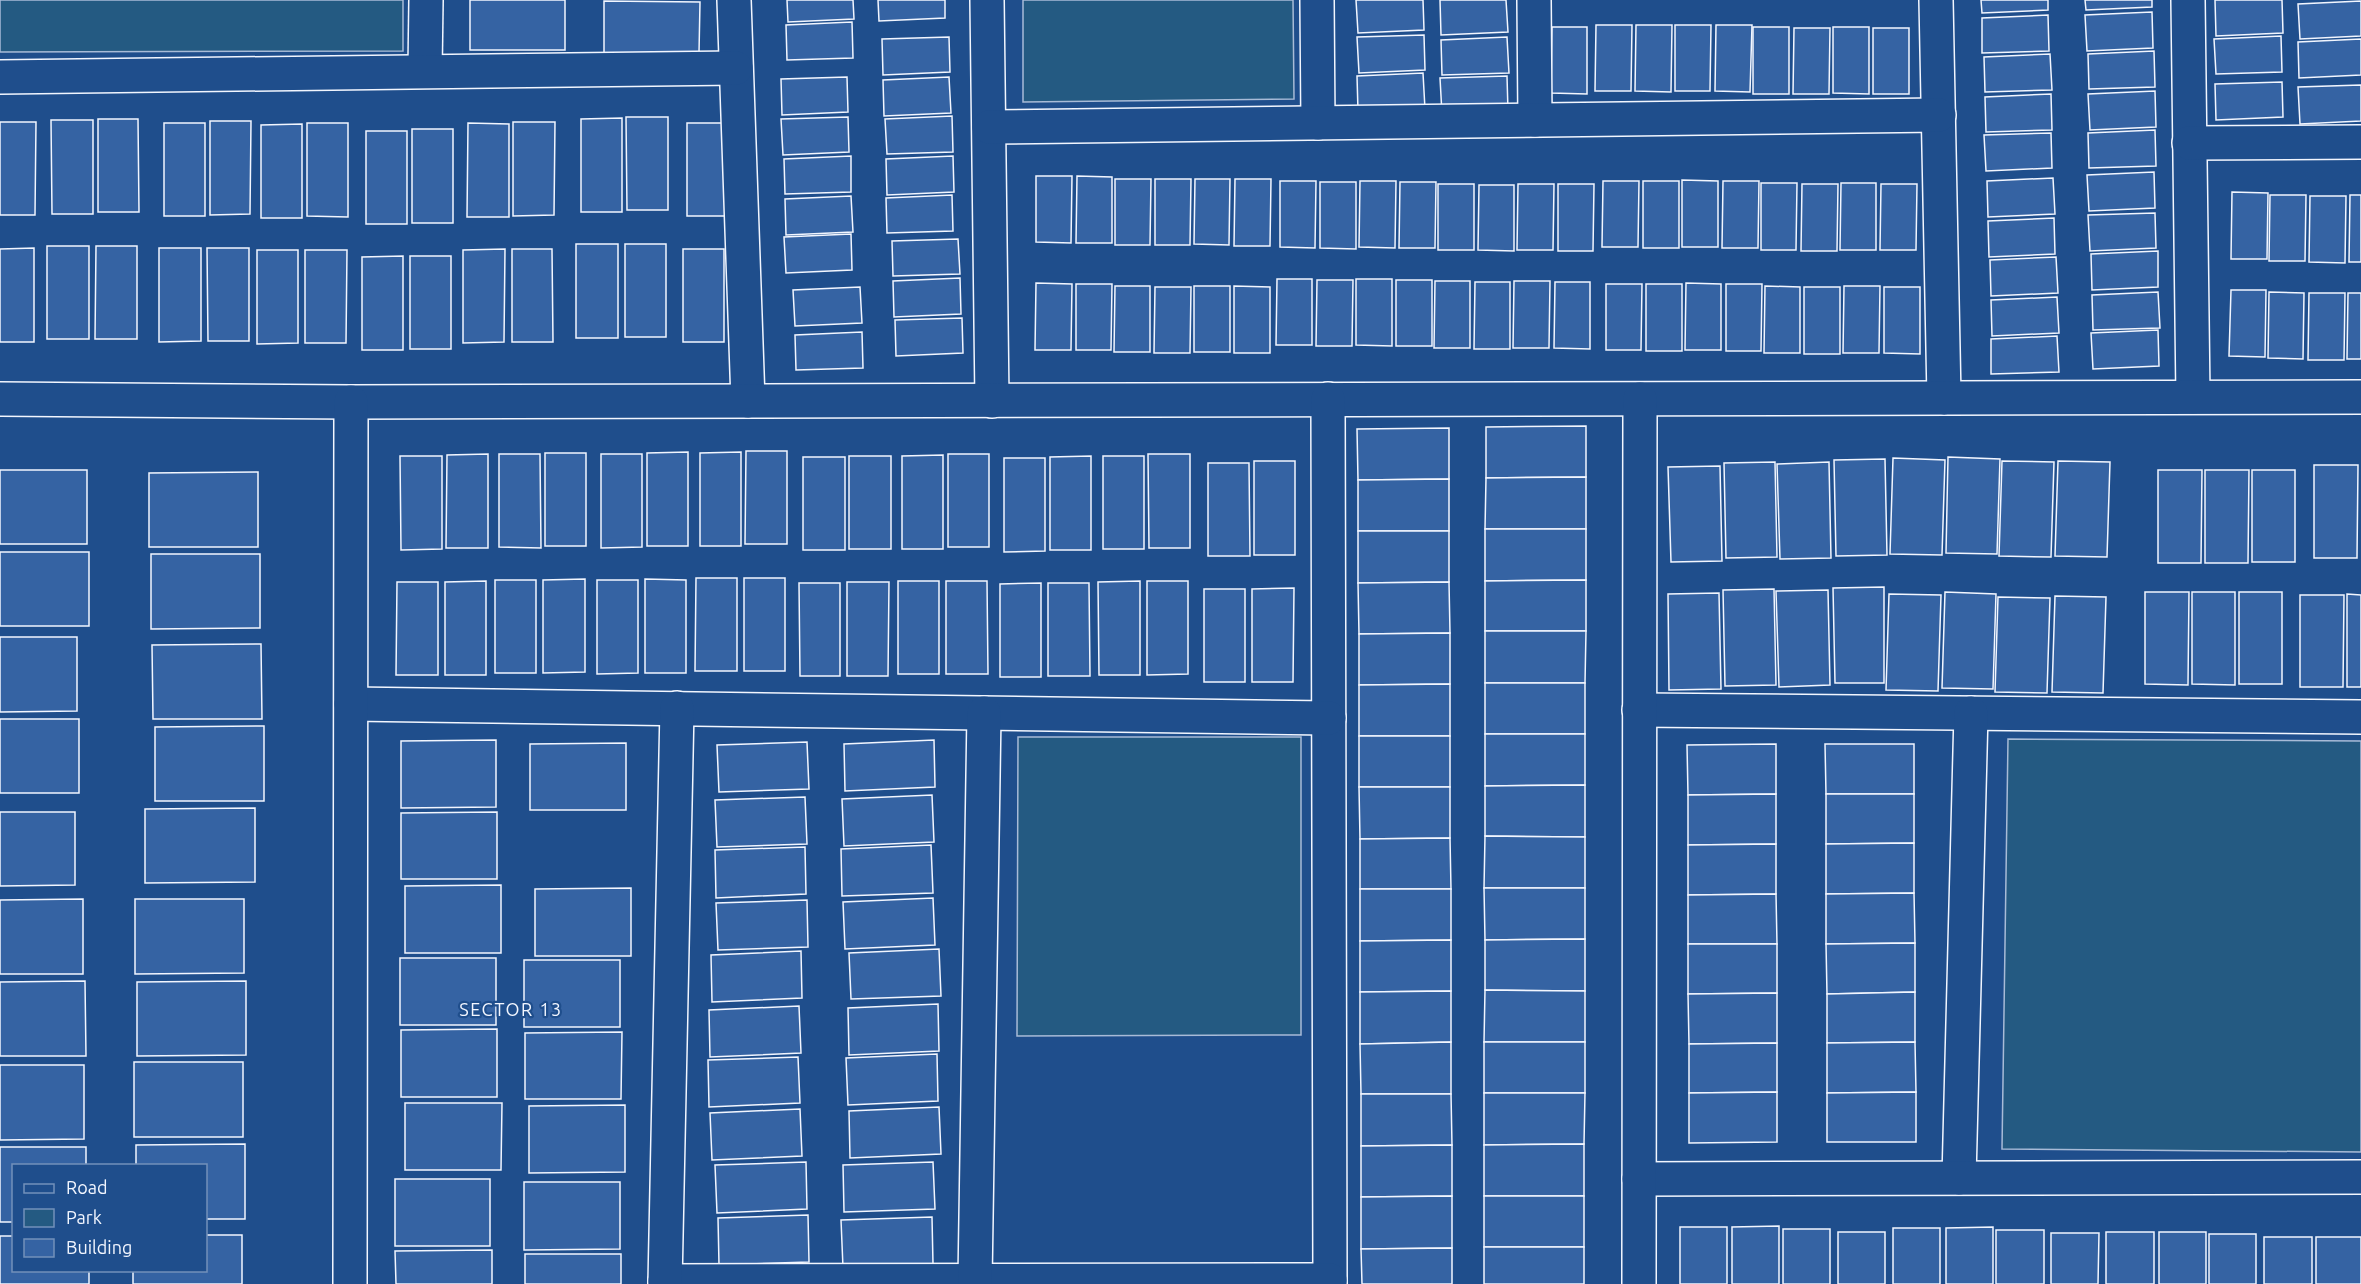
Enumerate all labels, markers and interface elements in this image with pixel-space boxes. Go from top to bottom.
district label: SECTOR 13 [459,999,563,1019]
legend [12,1164,207,1272]
text: Road [66,1177,108,1197]
text: Park [66,1207,102,1227]
text: Building [66,1237,132,1257]

